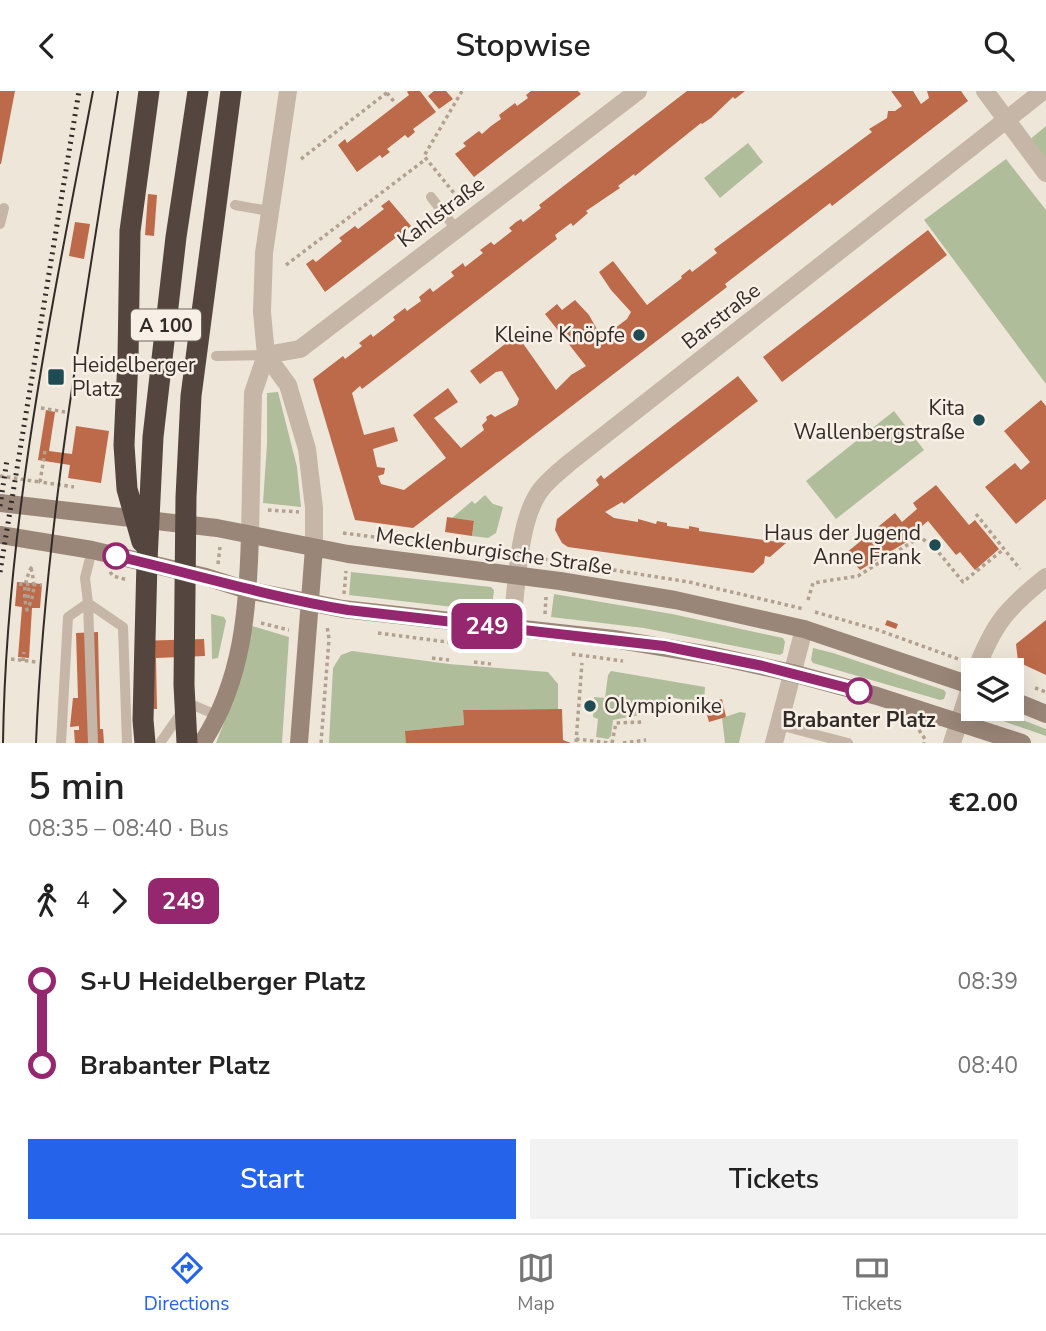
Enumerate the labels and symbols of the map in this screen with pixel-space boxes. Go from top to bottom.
street label: Kahlstraße [392,170,490,254]
street label: Barstraße [676,276,766,356]
road number: A 100 [131,309,201,341]
place label: Kleine Knöpfe [494,321,625,349]
marker: Kleine Knöpfe [631,327,647,343]
place label: Heidelberger Platz [72,351,196,403]
marker: Heidelberger Platz [46,367,66,387]
place label: Kita Wallenbergstraße [793,394,965,446]
marker: Kita Wallenbergstraße [971,412,987,428]
place label: Haus der Jugend Anne Frank [764,519,921,571]
street label: Mecklenburgische Straße [374,521,614,581]
marker: Haus der Jugend Anne Frank [927,537,943,553]
unlabelled marker [103,543,129,569]
line badge: 249 [447,603,527,649]
marker: Brabanter Platz [846,678,872,704]
place label: Olympionike [604,692,722,720]
marker: Olympionike [582,698,598,714]
place label: Brabanter Platz [782,706,936,734]

